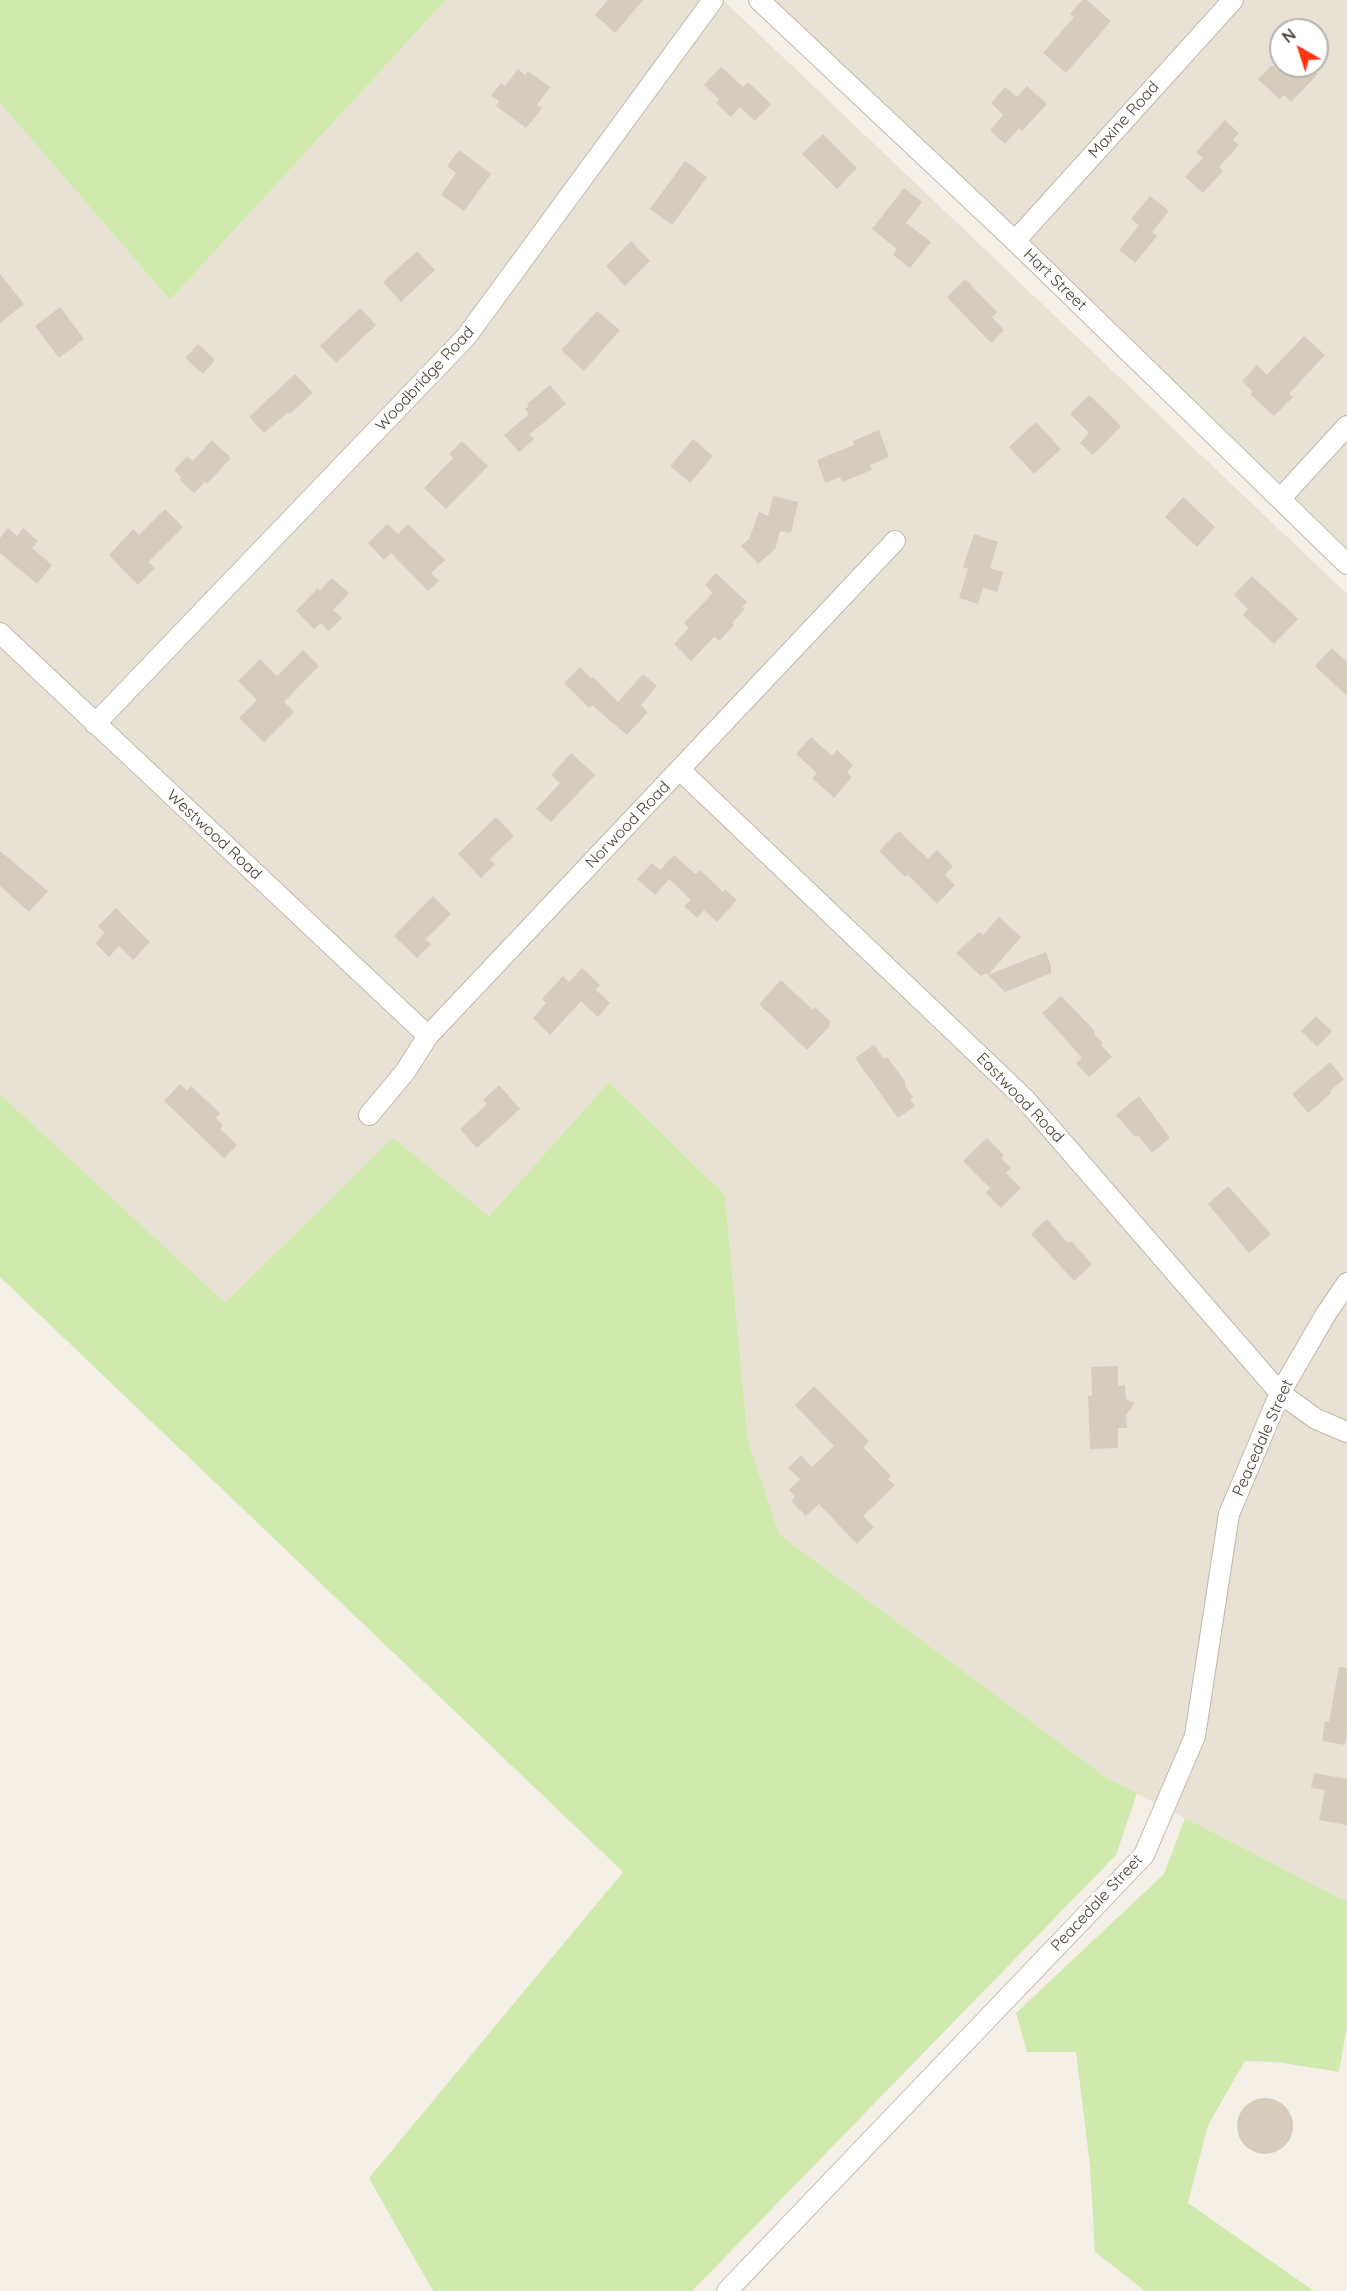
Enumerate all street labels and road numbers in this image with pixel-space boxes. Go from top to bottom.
street label: Maxine Road [1085,78,1163,162]
street label: Hart Street [1019,245,1091,315]
street label: Woodbridge Road [372,323,478,435]
street label: Norwood Road [582,778,674,872]
street label: Westwood Road [162,786,266,884]
street label: Eastwood Road [972,1049,1068,1147]
street label: Peacedale Street [1229,1377,1297,1499]
street label: Peacedale Street [1047,1851,1147,1955]

